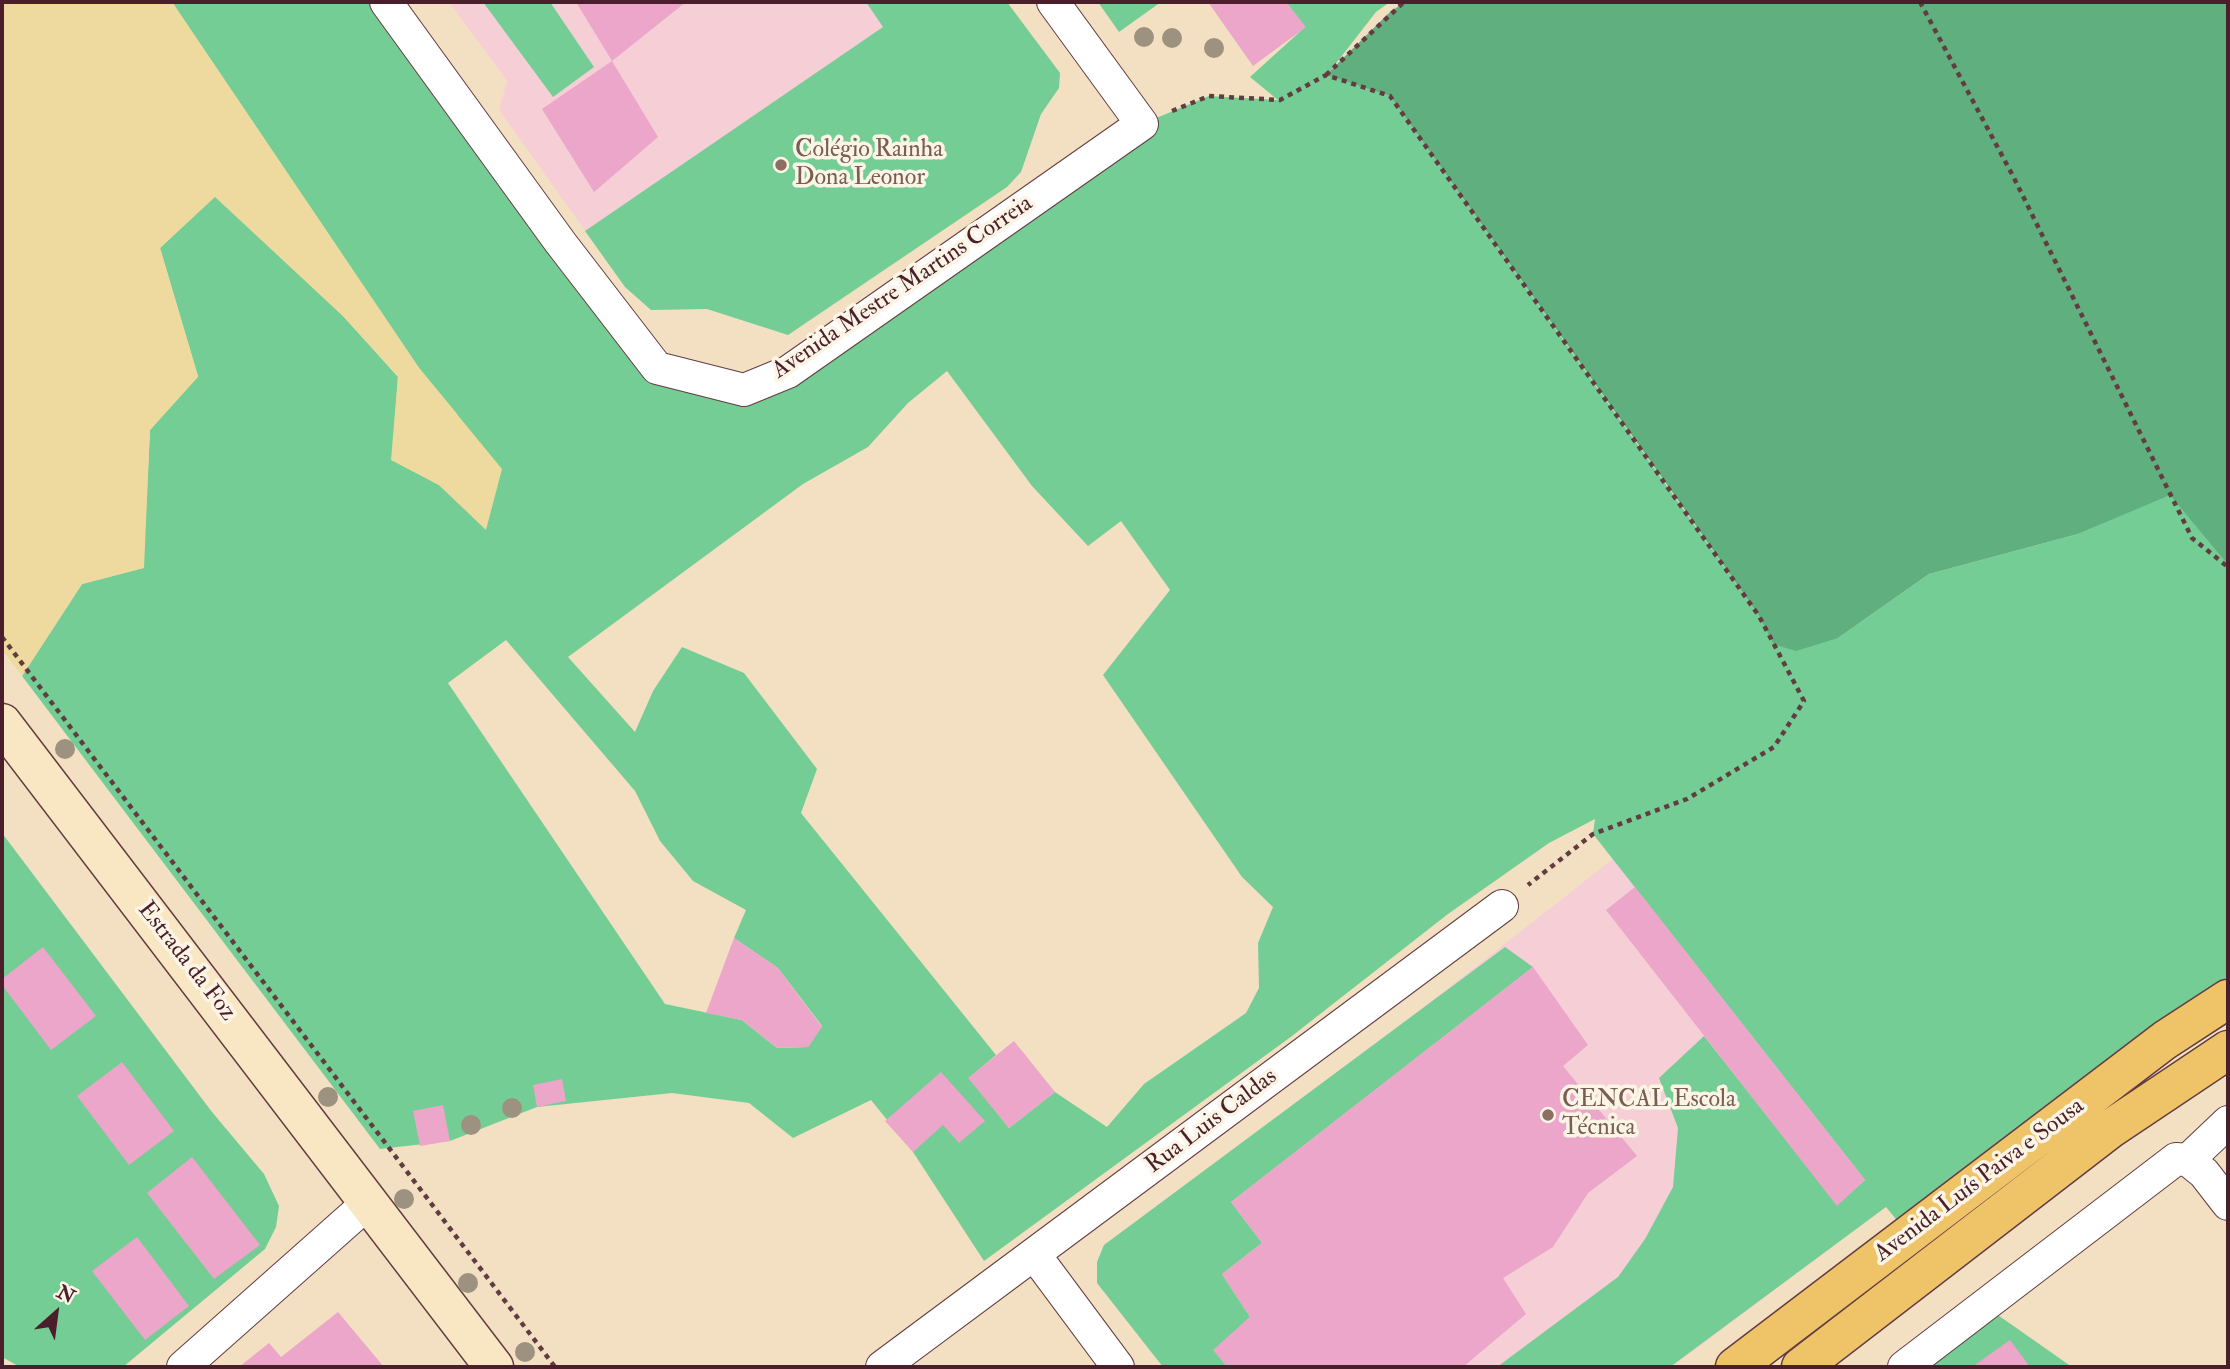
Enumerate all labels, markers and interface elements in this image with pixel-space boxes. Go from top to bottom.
place label: Colégio Rainha Dona Leonor [795,137,943,193]
marker: Colégio Rainha Dona Leonor [773,157,789,173]
street label: Avenida Mestre Martins Correia [767,190,1039,386]
street label: Estrada da Foz [131,897,241,1027]
street label: Rua Luis Caldas [1141,1063,1283,1181]
place label: CENCAL Escola Técnica [1562,1087,1736,1143]
street label: Avenida Luís Paiva e Sousa [1870,1093,2090,1269]
marker: CENCAL Escola Técnica [1540,1107,1556,1123]
north arrow [21,1278,91,1348]
text: N [53,1280,79,1309]

